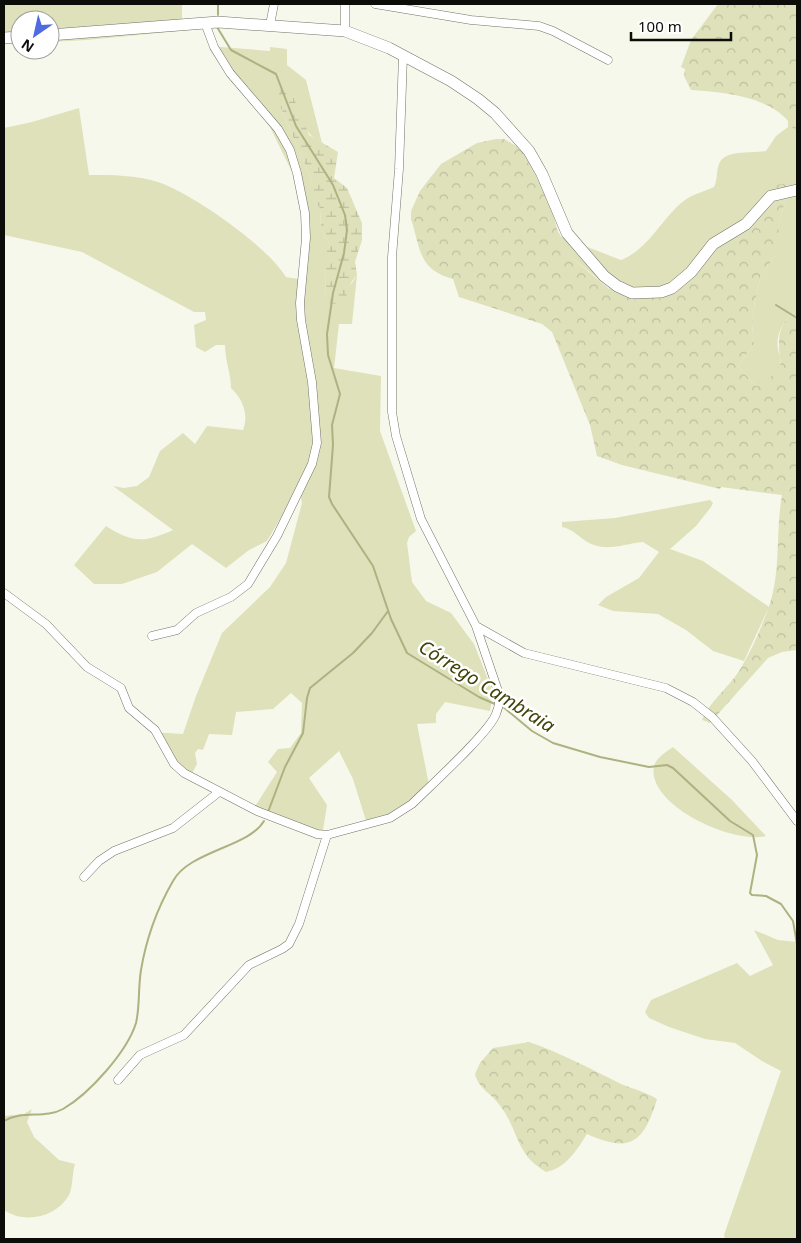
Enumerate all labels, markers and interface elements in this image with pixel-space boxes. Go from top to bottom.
north arrow [10,10,60,60]
scale bar [631,10,731,42]
text: 100 m [638,16,682,36]
text: N [17,35,37,57]
water label: Córrego Cambraia [414,634,560,738]

